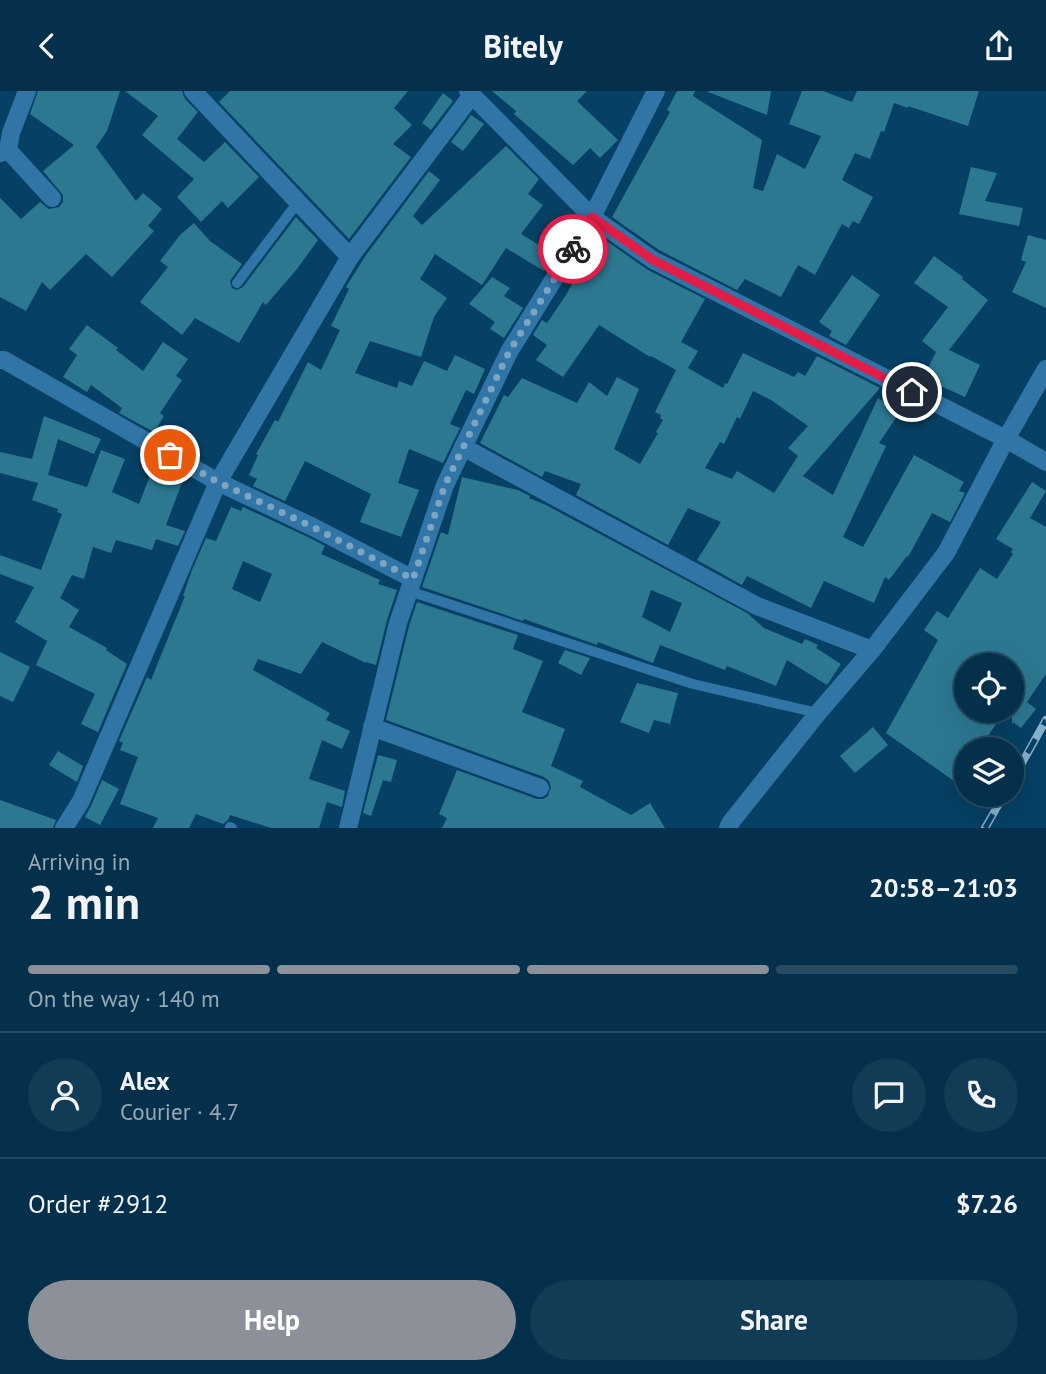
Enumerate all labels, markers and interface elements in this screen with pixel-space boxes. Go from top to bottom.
text: Bitely [483,25,563,67]
icon: back [28,27,66,65]
icon: share [980,27,1018,65]
courier [538,214,608,284]
icon: bike [554,230,592,268]
pin [882,362,942,422]
icon: home [893,373,931,411]
pin [140,425,200,485]
icon: bag [151,436,189,474]
map controls [954,653,1024,807]
button: locate [954,653,1024,723]
button: layers [954,737,1024,807]
text: Arriving in [28,847,130,876]
text: 20:58–21:03 [869,871,1018,904]
text: 2 min [28,872,140,932]
text: On the way · 140 m [28,984,220,1013]
button: person [28,1058,102,1132]
button: chat [852,1058,926,1132]
button: phone [944,1058,1018,1132]
text: Alex [120,1064,170,1097]
text: Courier · 4.7 [120,1097,239,1126]
text: Order #2912 [28,1187,168,1220]
text: $7.26 [956,1187,1018,1220]
button: Help [28,1280,516,1360]
button: Share [530,1280,1018,1360]

